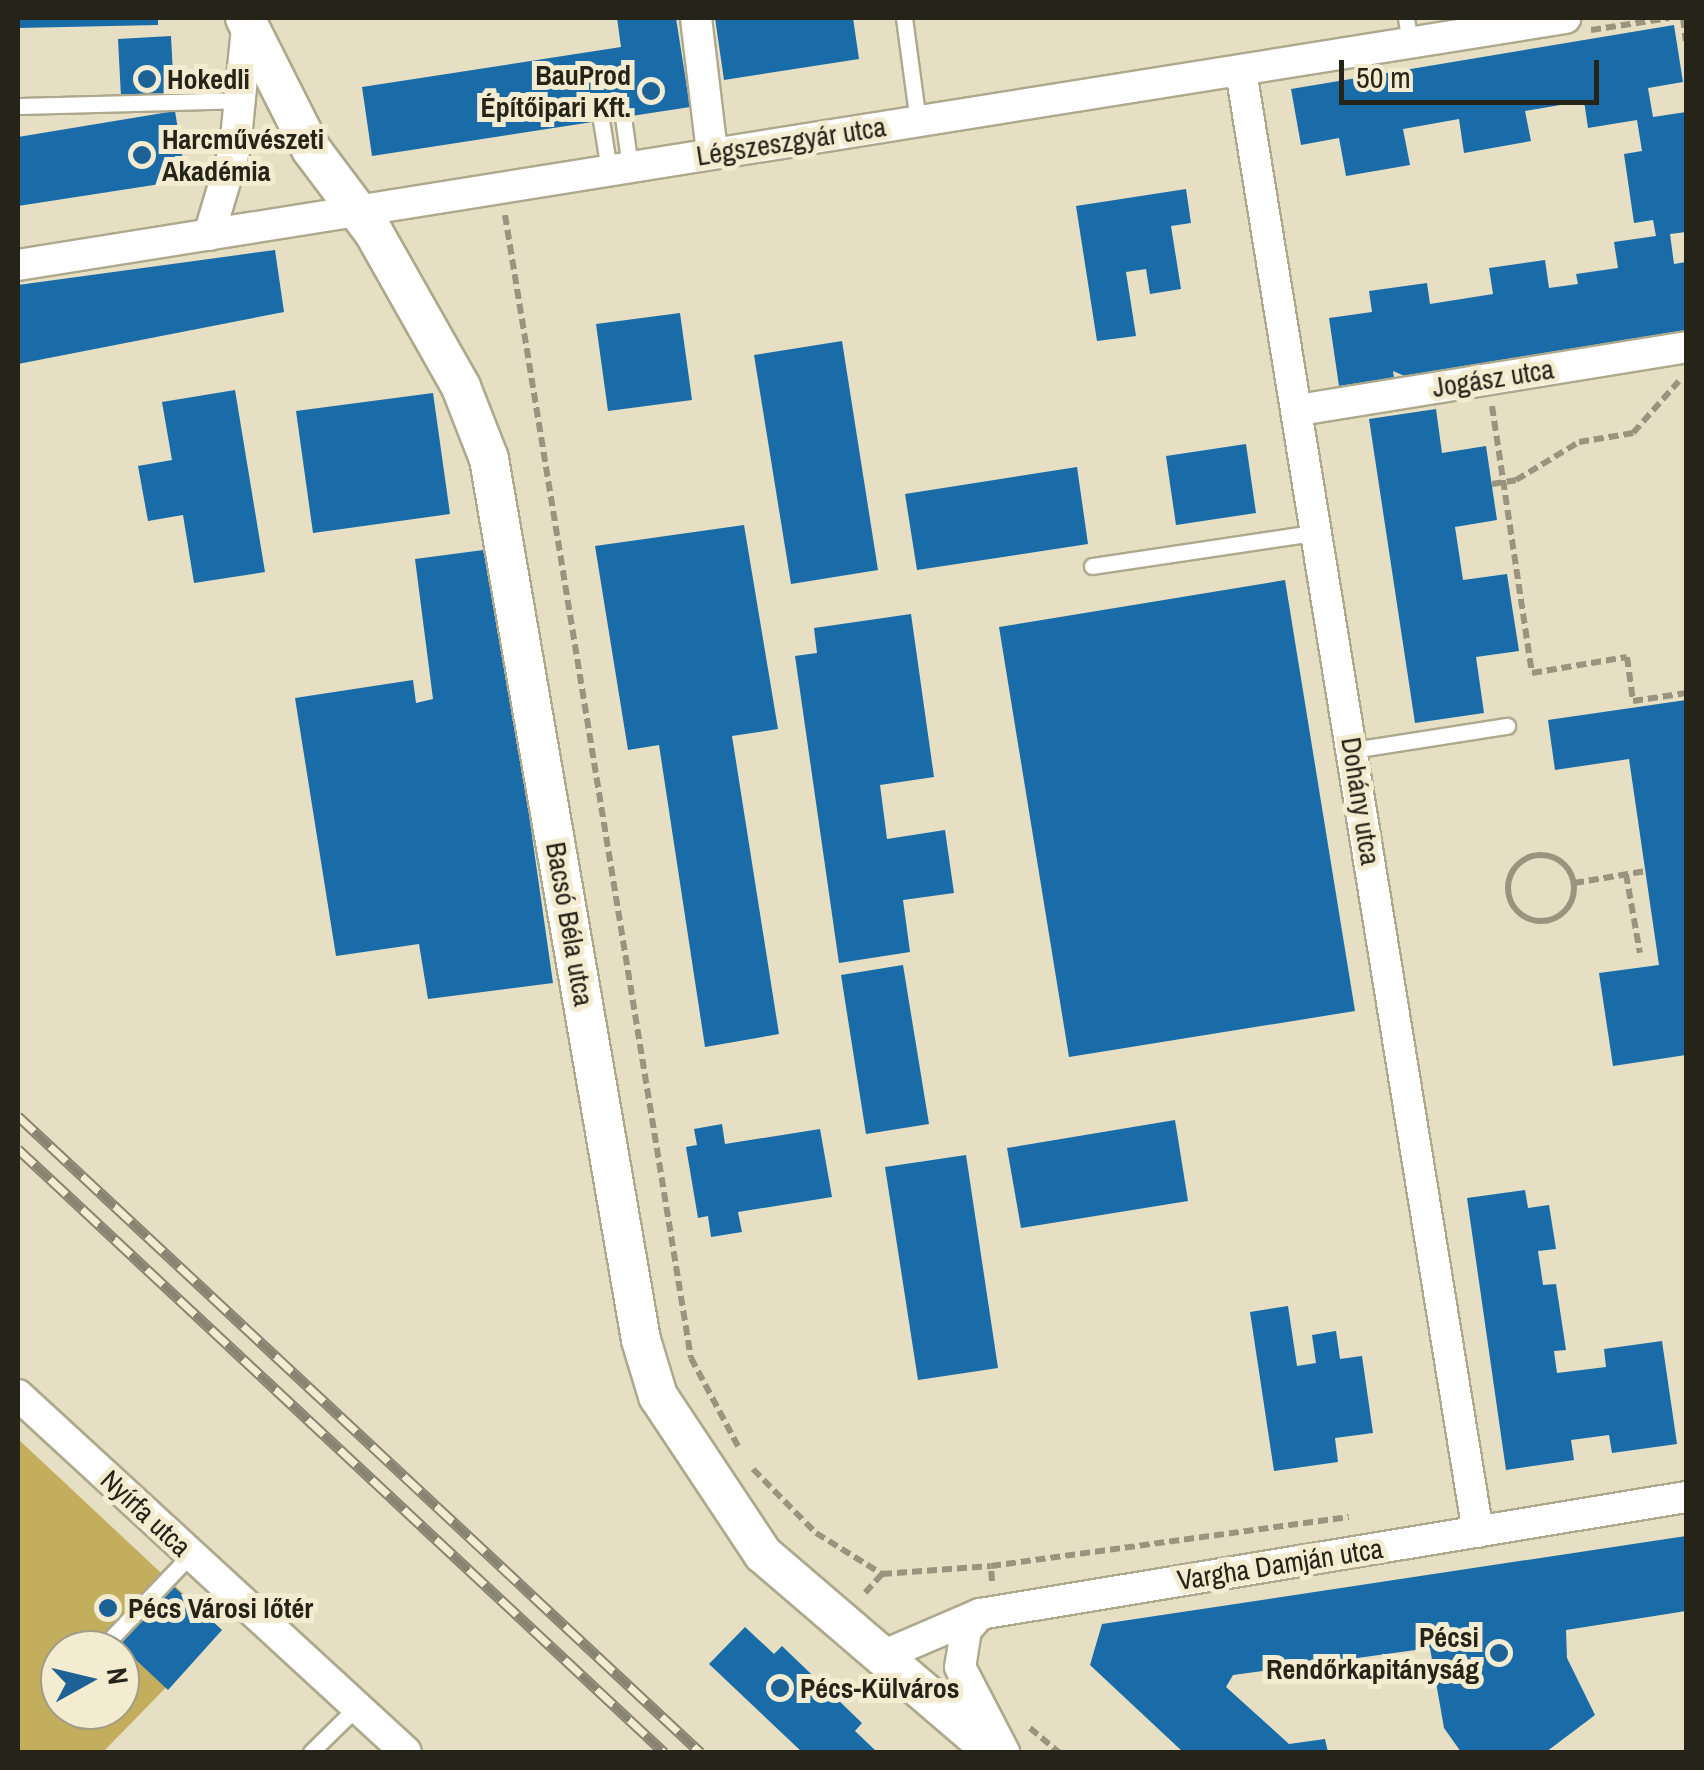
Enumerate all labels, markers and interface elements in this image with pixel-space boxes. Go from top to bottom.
scale bar [1344,40,1604,102]
text: 50 m [1356,57,1411,97]
place label: BauProd Építőipari Kft. [480,58,631,124]
place label: Hokedli [167,62,250,96]
marker: Hokedli [136,68,158,90]
marker: BauProd Építőipari Kft. [640,80,662,102]
street label: Légszeszgyár utca [694,109,888,173]
place label: Harcművészeti Akadémia [162,122,324,188]
marker: Harcművészeti Akadémia [131,144,153,166]
street label: Jogász utca [1430,352,1556,404]
street label: Dohány utca [1334,735,1388,867]
street label: Bacsó Béla utca [539,839,601,1009]
street label: Nyírfa utca [94,1463,198,1563]
street label: Vargha Damján utca [1175,1531,1385,1597]
place label: Pécs Városi lőtér [128,1591,313,1625]
marker: Pécs Városi lőtér [97,1597,119,1619]
place label: Pécsi Rendőrkapitányság [1266,1620,1479,1686]
north arrow [40,1630,140,1730]
marker: Pécsi Rendőrkapitányság [1488,1642,1510,1664]
text: N [98,1665,138,1687]
place label: Pécs-Külváros [800,1671,960,1705]
marker: Pécs-Külváros [769,1677,791,1699]

